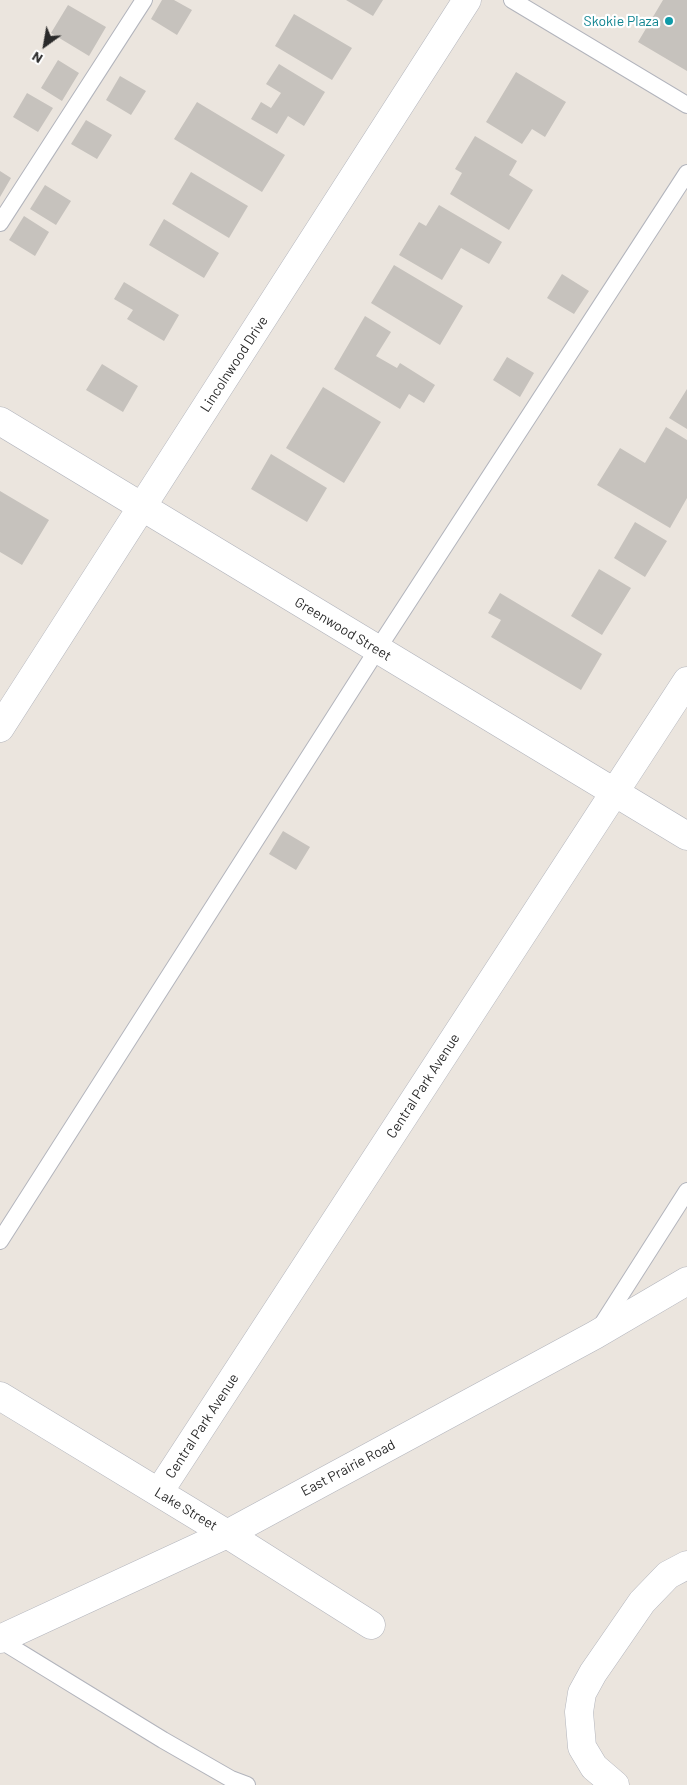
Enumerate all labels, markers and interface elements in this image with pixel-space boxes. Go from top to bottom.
place label: Skokie Plaza [584,13,659,29]
marker: Skokie Plaza [663,15,675,27]
north arrow [20,20,70,70]
text: N [28,48,45,68]
street label: Lincolnwood Drive [197,313,271,415]
street label: Greenwood Street [292,594,394,664]
street label: Central Park Avenue [383,1030,463,1142]
street label: Central Park Avenue [162,1370,242,1482]
street label: East Prairie Road [298,1436,398,1500]
street label: Lake Street [152,1484,220,1534]

